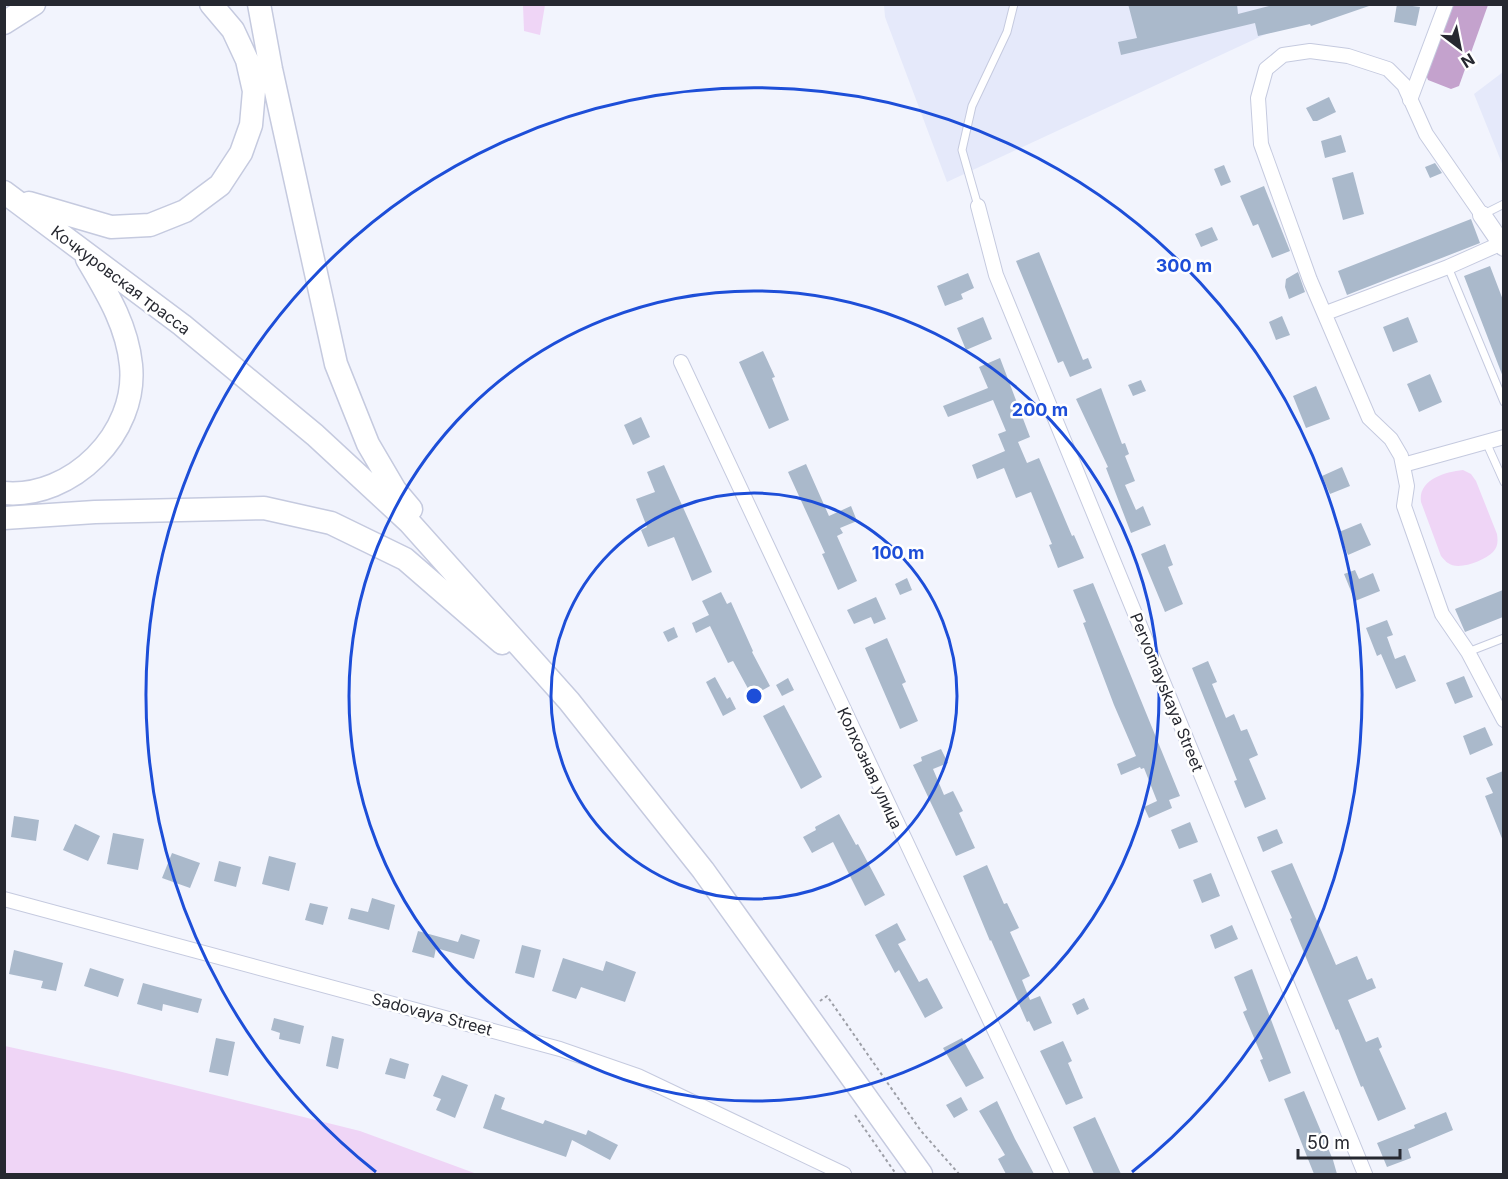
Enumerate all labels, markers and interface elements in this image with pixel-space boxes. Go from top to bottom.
north arrow [1430,18,1490,78]
text: N [1457,49,1478,72]
street label: Кочкуровская трасса [47,221,195,339]
text: 300 m [1156,255,1212,276]
text: 200 m [1012,399,1068,420]
text: 100 m [872,542,924,563]
street label: Pervomayskaya Street [1126,610,1208,774]
centre of rings [744,686,764,706]
street label: Колхозная улица [833,704,907,832]
street label: Sadovaya Street [370,988,494,1040]
scale bar [1298,1122,1400,1160]
text: 50 m [1307,1132,1350,1153]

